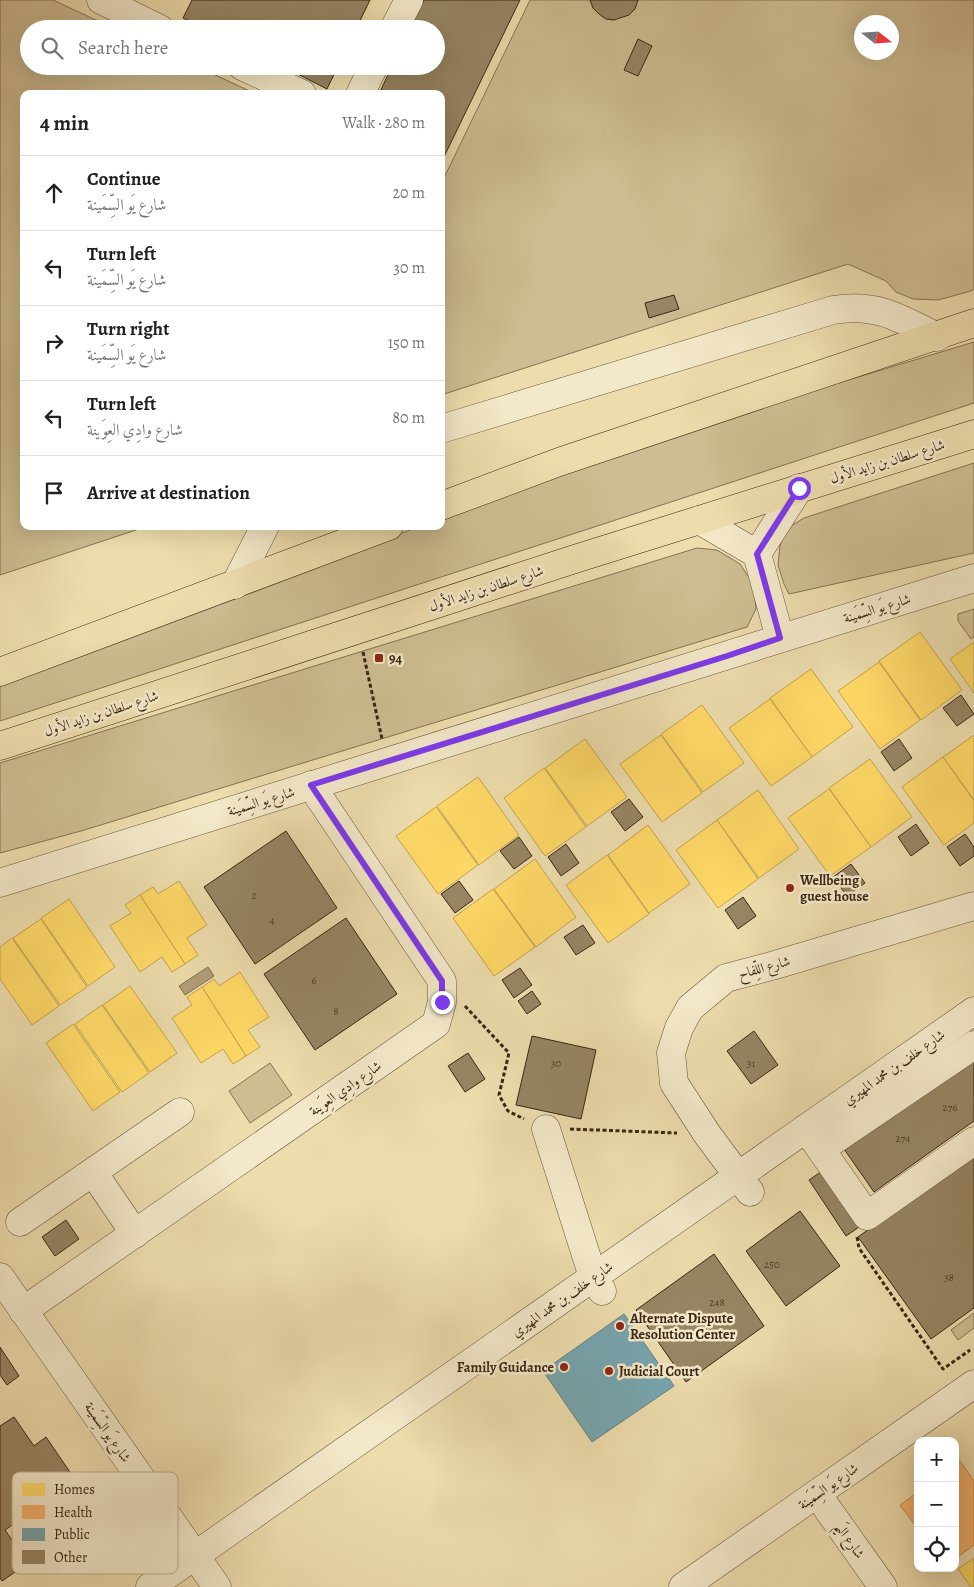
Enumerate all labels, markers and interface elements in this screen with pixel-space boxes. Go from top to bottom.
north arrow [854,15,899,60]
search box [20,20,445,75]
icon: search [38,34,66,62]
text: Search here [78,35,168,61]
text: 4 min [40,109,89,137]
text: Walk · 280 m [342,112,425,134]
text: Continue [87,166,161,192]
icon: ahead [40,179,68,207]
text: 20 m [392,182,425,204]
text: شارع يَو السِّمَينة [87,194,166,216]
text: Turn left [87,241,156,267]
icon: left [40,254,68,282]
text: 30 m [393,257,425,279]
text: شارع يَو السِّمَينة [87,269,166,291]
text: Turn right [87,316,169,342]
icon: right [40,329,68,357]
text: 150 m [388,332,425,354]
text: شارع يَو السِّمَينة [87,344,166,366]
text: Turn left [87,391,156,417]
icon: left [40,404,68,432]
text: 80 m [392,407,425,429]
text: شارع وادِي العِوَينة [87,419,183,441]
street label: شارع سلطان بن زايد الأول [827,434,948,490]
route start [788,477,811,500]
icon: arrive [40,479,68,507]
text: Arrive at destination [87,480,250,506]
street label: شارع سلطان بن زايد الأول [426,560,546,618]
street label: شارع يَو السِّمَينة [841,588,914,630]
place label: 94 [389,649,402,668]
marker: 94 [373,652,385,664]
street label: شارع سلطان بن زايد الأول [41,685,161,743]
street label: شارع يَو السِّمَينة [225,781,298,823]
place label: Wellbeing guest house [799,871,869,906]
marker: Wellbeing guest house [784,882,796,894]
house number: 2 [251,888,257,903]
house number: 4 [270,913,275,928]
street label: شارع اللِّفاح [736,950,793,986]
house number: 6 [311,973,317,988]
route end [431,991,454,1014]
house number: 8 [333,1004,339,1019]
street label: شارع خلف بن محمد المهيري [840,1025,950,1111]
street label: شارع وادِي العِوَينة [305,1056,386,1122]
house number: 30 [551,1056,561,1071]
house number: 31 [747,1056,755,1071]
house number: 276 [943,1100,957,1115]
house number: 274 [896,1131,910,1146]
street label: شارع خلف بن محمد المهيري [508,1257,618,1343]
house number: 250 [764,1257,780,1272]
house number: 38 [944,1270,954,1285]
house number: 248 [709,1295,725,1310]
place label: Alternate Dispute Resolution Center [629,1309,735,1344]
marker: Alternate Dispute Resolution Center [614,1320,626,1332]
place label: Family Guidance [457,1358,555,1377]
marker: Family Guidance [558,1361,570,1373]
place label: Judicial Court [619,1362,700,1381]
marker: Judicial Court [603,1365,615,1377]
street label: شارع يَو السِّمَينة [78,1398,136,1467]
map controls [914,1437,959,1572]
button: + [914,1437,959,1482]
street label: شارع يَو السِّمَينة [794,1458,863,1516]
legend [12,1472,178,1574]
text: Homes [54,1480,95,1499]
button: − [914,1482,959,1527]
text: Health [54,1503,93,1522]
street label: شارع اليَم [827,1518,870,1565]
text: Public [54,1525,90,1544]
button: locate [914,1527,959,1572]
text: Other [54,1548,88,1567]

